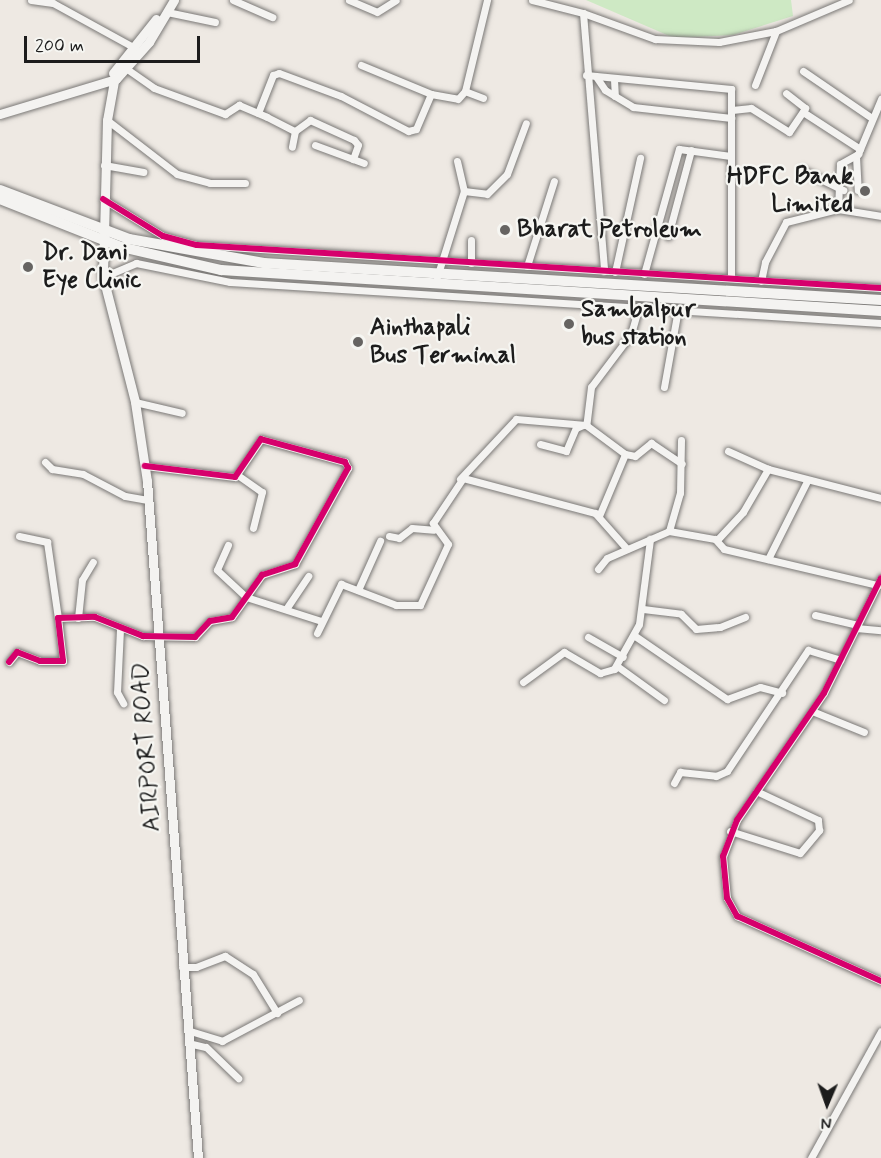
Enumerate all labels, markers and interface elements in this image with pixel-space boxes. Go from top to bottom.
scale bar [27,24,202,62]
text: 200 m [35,34,84,58]
place label: HDFC Bank Limited [732,163,853,219]
marker: HDFC Bank Limited [858,184,872,198]
place label: Bharat Petroleum [517,216,700,244]
marker: Bharat Petroleum [498,223,512,237]
place label: Dr. Dani Eye Clinic [42,239,144,295]
marker: Dr. Dani Eye Clinic [19,258,37,276]
place label: Sambalpur bus station [581,296,696,352]
place label: Ainthapali Bus Terminal [370,314,509,370]
marker: Sambalpur bus station [562,317,576,331]
marker: Ainthapali Bus Terminal [351,335,365,349]
street label: AIRPORT ROAD [127,662,167,832]
north arrow [797,1074,857,1134]
text: N [821,1112,832,1133]

